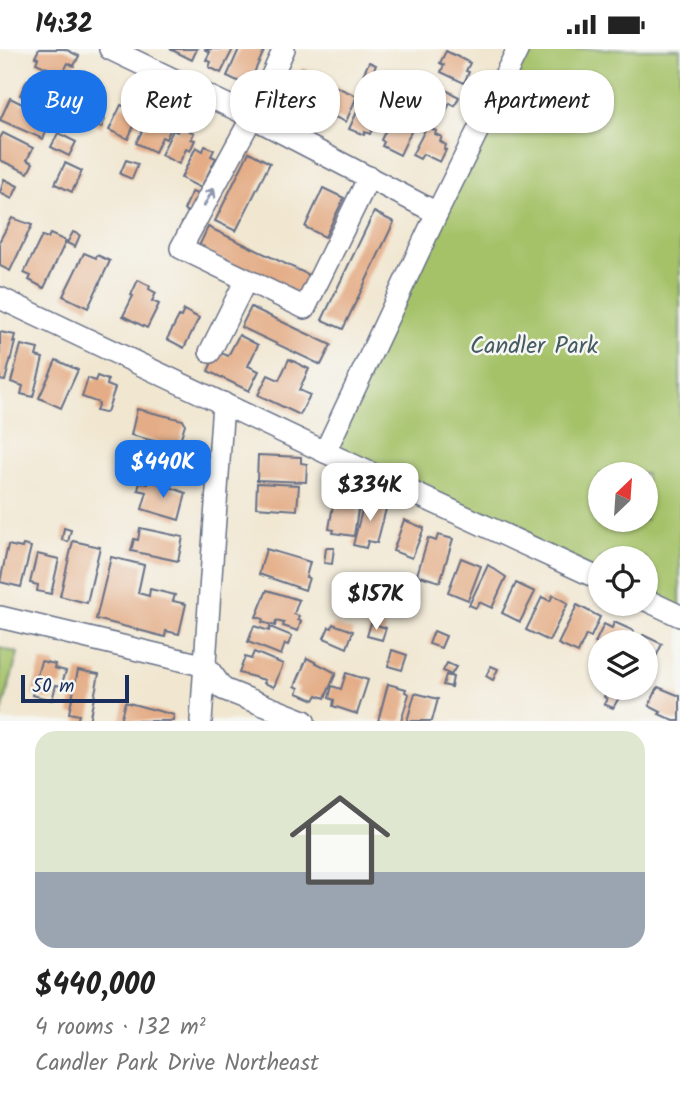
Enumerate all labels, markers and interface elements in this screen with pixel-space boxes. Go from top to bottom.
text: 14:32 [35,4,93,46]
chip: Buy [21,70,107,133]
chip: Rent [121,70,216,133]
chip: Filters [230,70,340,133]
chip: New [354,70,446,133]
chip: Apartment [460,70,614,133]
one-way arrow [203,187,216,208]
park label: Candler Park [470,327,599,366]
pin: $440K [114,441,212,500]
text: $440K [131,445,195,481]
north arrow [588,462,658,532]
map controls [588,462,658,700]
pin: $334K [321,463,419,523]
text: $334K [337,468,403,504]
button: locate [588,546,658,616]
pin: $157K [327,573,425,632]
text: $157K [348,577,404,613]
button: layers [588,630,658,700]
scale bar [21,672,130,704]
text: 50 m [32,672,74,702]
icon: home [277,777,403,903]
text: $440,000 [35,962,155,1010]
text: 4 rooms · 132 m² [35,1010,206,1046]
text: Candler Park Drive Northeast [35,1046,319,1082]

